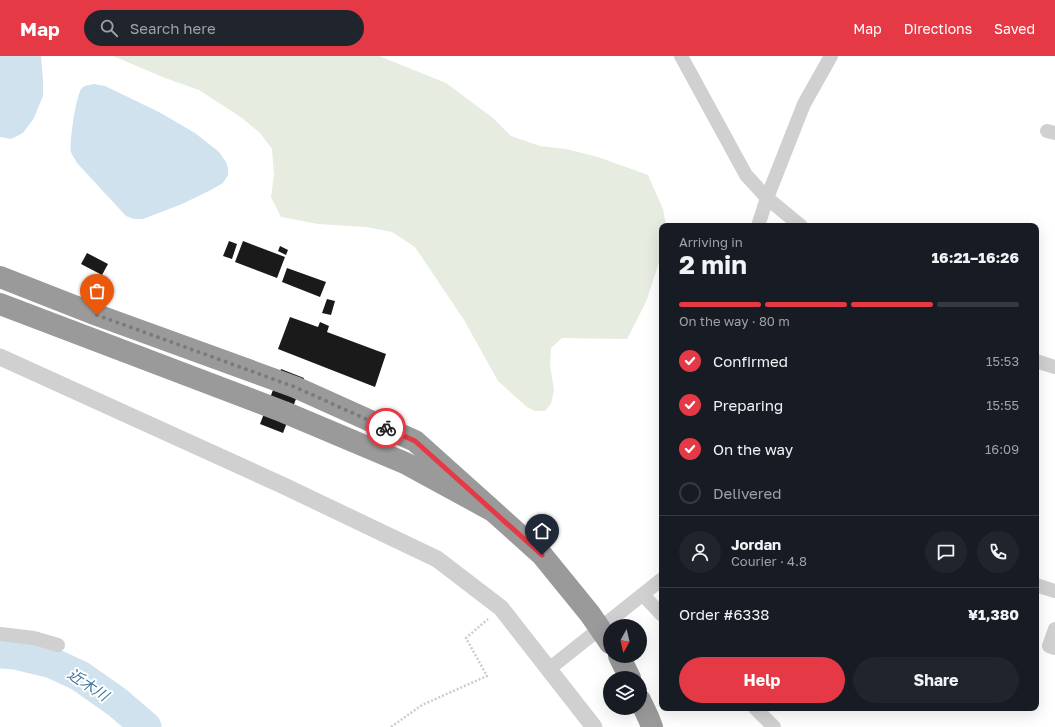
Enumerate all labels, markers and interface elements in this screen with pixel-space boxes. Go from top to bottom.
search box [84,10,364,46]
text: Map [20,17,60,40]
icon: search [98,17,120,39]
text: Search here [130,19,216,37]
text: Map [853,20,882,37]
text: Directions [904,20,972,37]
text: Saved [994,20,1035,37]
text: Arriving in [679,234,743,250]
text: 16:21–16:26 [931,248,1019,266]
text: 2 min [679,249,747,280]
pin [80,274,114,315]
icon: bag [86,280,108,302]
text: On the way · 80 m [679,313,790,329]
icon: check [679,350,701,372]
text: Confirmed [713,352,788,370]
text: 15:53 [986,353,1019,369]
icon: check [679,394,701,416]
text: Preparing [713,396,783,414]
text: 15:55 [986,397,1019,413]
courier [366,408,406,448]
icon: bike [375,417,397,439]
icon: check [679,438,701,460]
text: On the way [713,440,793,458]
text: 16:09 [985,441,1019,457]
text: Delivered [713,484,781,502]
pin [525,514,559,555]
icon: home [531,520,553,542]
button: person [679,531,721,573]
button: chat [925,531,967,573]
button: phone [977,531,1019,573]
text: Jordan [731,535,781,553]
text: Courier · 4.8 [731,553,807,569]
text: Order #6338 [679,605,769,623]
text: ¥1,380 [968,605,1019,623]
north arrow [603,619,647,663]
map controls [603,619,647,715]
button: Help [679,657,845,703]
button: Share [853,657,1019,703]
water label: 近木川 [65,664,114,705]
button: layers [603,671,647,715]

